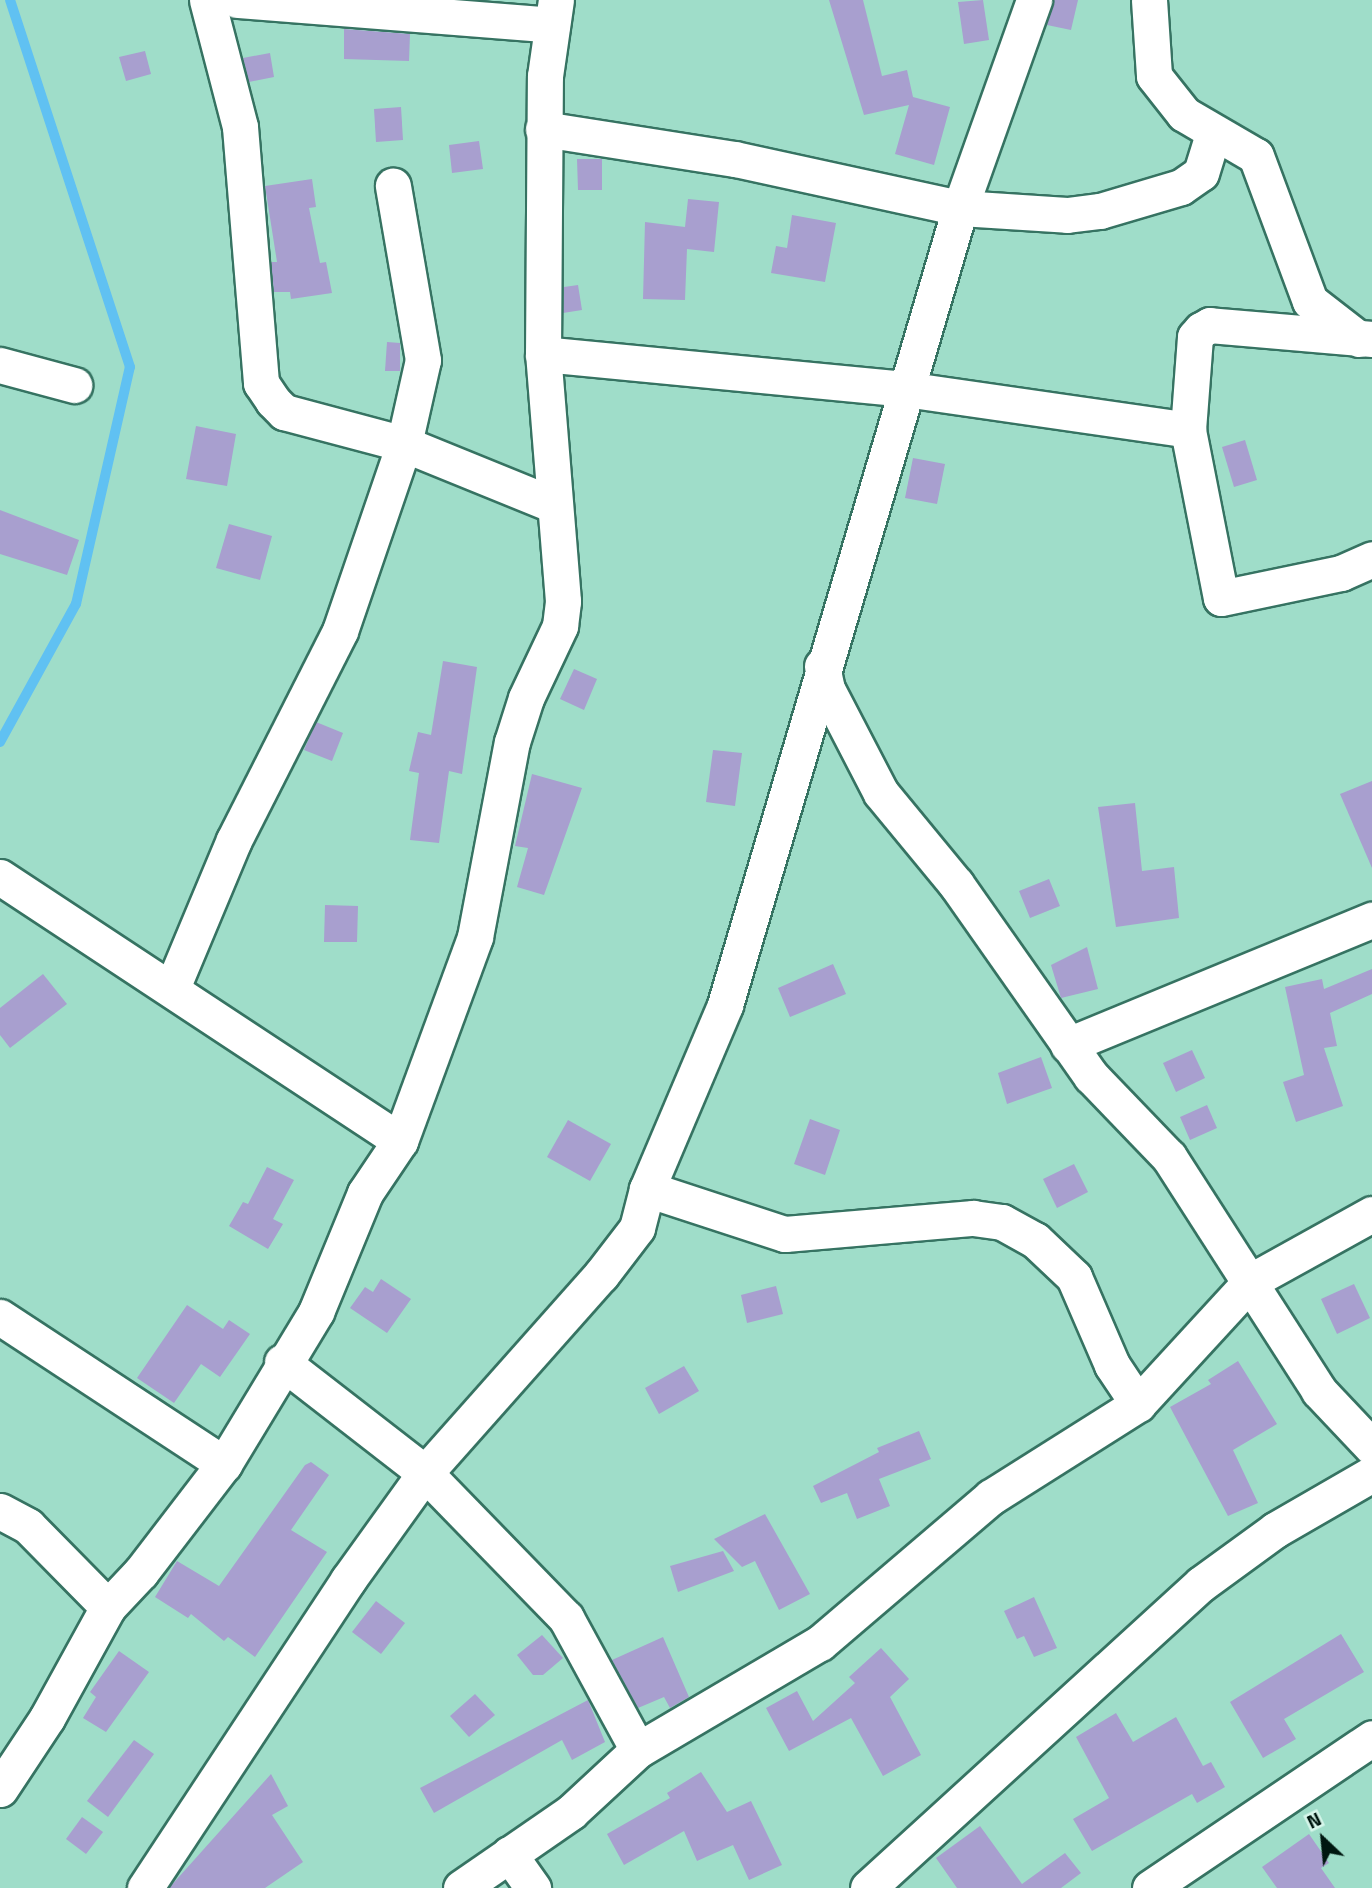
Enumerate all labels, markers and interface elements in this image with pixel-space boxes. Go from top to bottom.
north arrow [1288,1804,1358,1874]
text: N [1301,1804,1326,1836]

